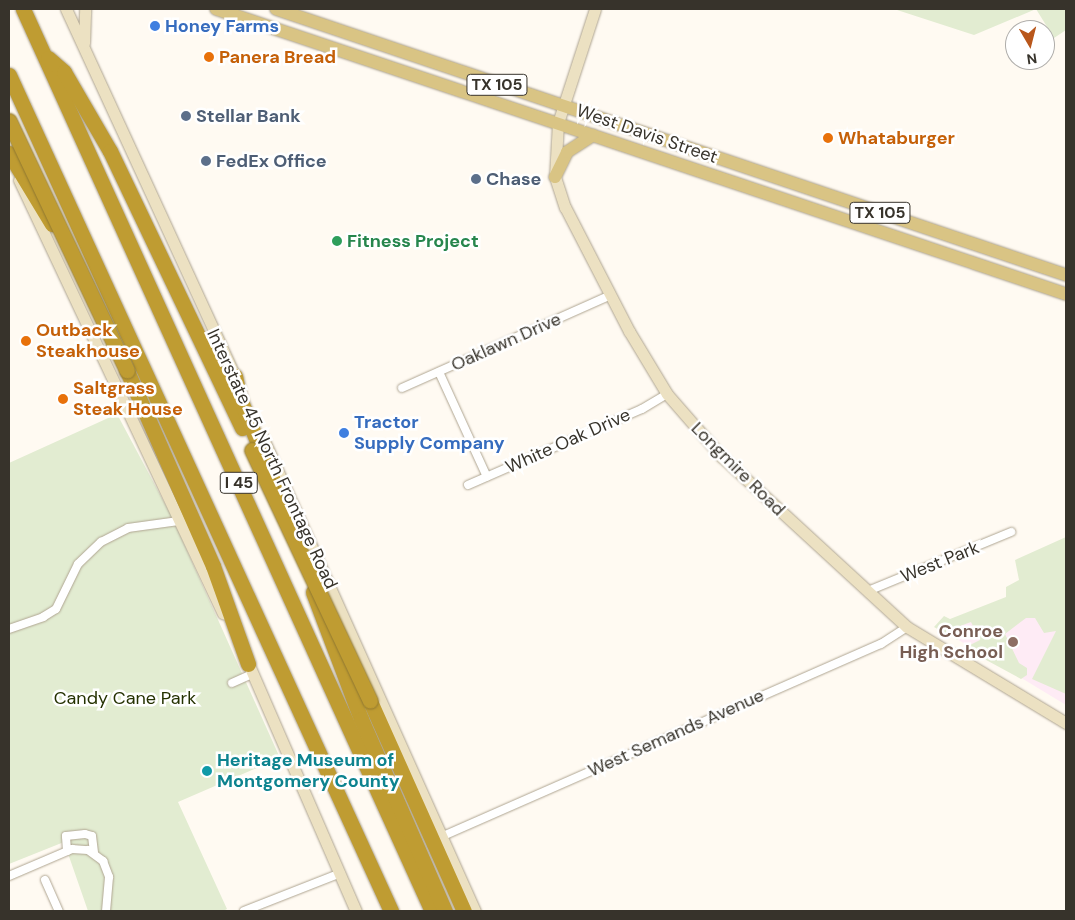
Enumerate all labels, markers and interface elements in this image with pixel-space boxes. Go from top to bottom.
place label: Honey Farms [165,15,279,37]
marker: Honey Farms [149,20,161,32]
north arrow [1005,20,1055,70]
place label: Panera Bread [219,46,336,68]
text: N [1026,49,1038,68]
marker: Panera Bread [203,51,215,63]
road number: TX 105 [466,72,528,98]
street label: West Davis Street [574,100,720,168]
place label: Stellar Bank [196,105,301,127]
marker: Stellar Bank [180,110,192,122]
place label: Whataburger [838,127,955,149]
marker: Whataburger [822,132,834,144]
place label: FedEx Office [216,150,327,172]
marker: FedEx Office [200,155,212,167]
place label: Chase [486,168,541,190]
marker: Chase [470,173,482,185]
road number: TX 105 [849,200,911,227]
place label: Fitness Project [347,230,479,252]
marker: Fitness Project [331,235,343,247]
street label: Oaklawn Drive [448,308,564,376]
place label: Outback Steakhouse [36,320,140,362]
street label: Interstate 45 North Frontage Road [202,326,342,592]
marker: Outback Steakhouse [20,335,32,347]
place label: Saltgrass Steak House [73,378,183,420]
marker: Saltgrass Steak House [57,393,69,405]
street label: White Oak Drive [502,404,634,478]
place label: Tractor Supply Company [354,412,505,454]
street label: Longmire Road [687,418,789,520]
marker: Tractor Supply Company [338,427,350,439]
road number: I 45 [219,469,259,496]
street label: West Park [898,536,982,588]
place label: Conroe High School [899,621,1003,664]
marker: Conroe High School [1007,636,1019,648]
street label: West Semands Avenue [585,684,767,782]
park label: Candy Cane Park [54,687,196,709]
place label: Heritage Museum of Montgomery County [217,750,400,792]
marker: Heritage Museum of Montgomery County [201,765,213,777]

